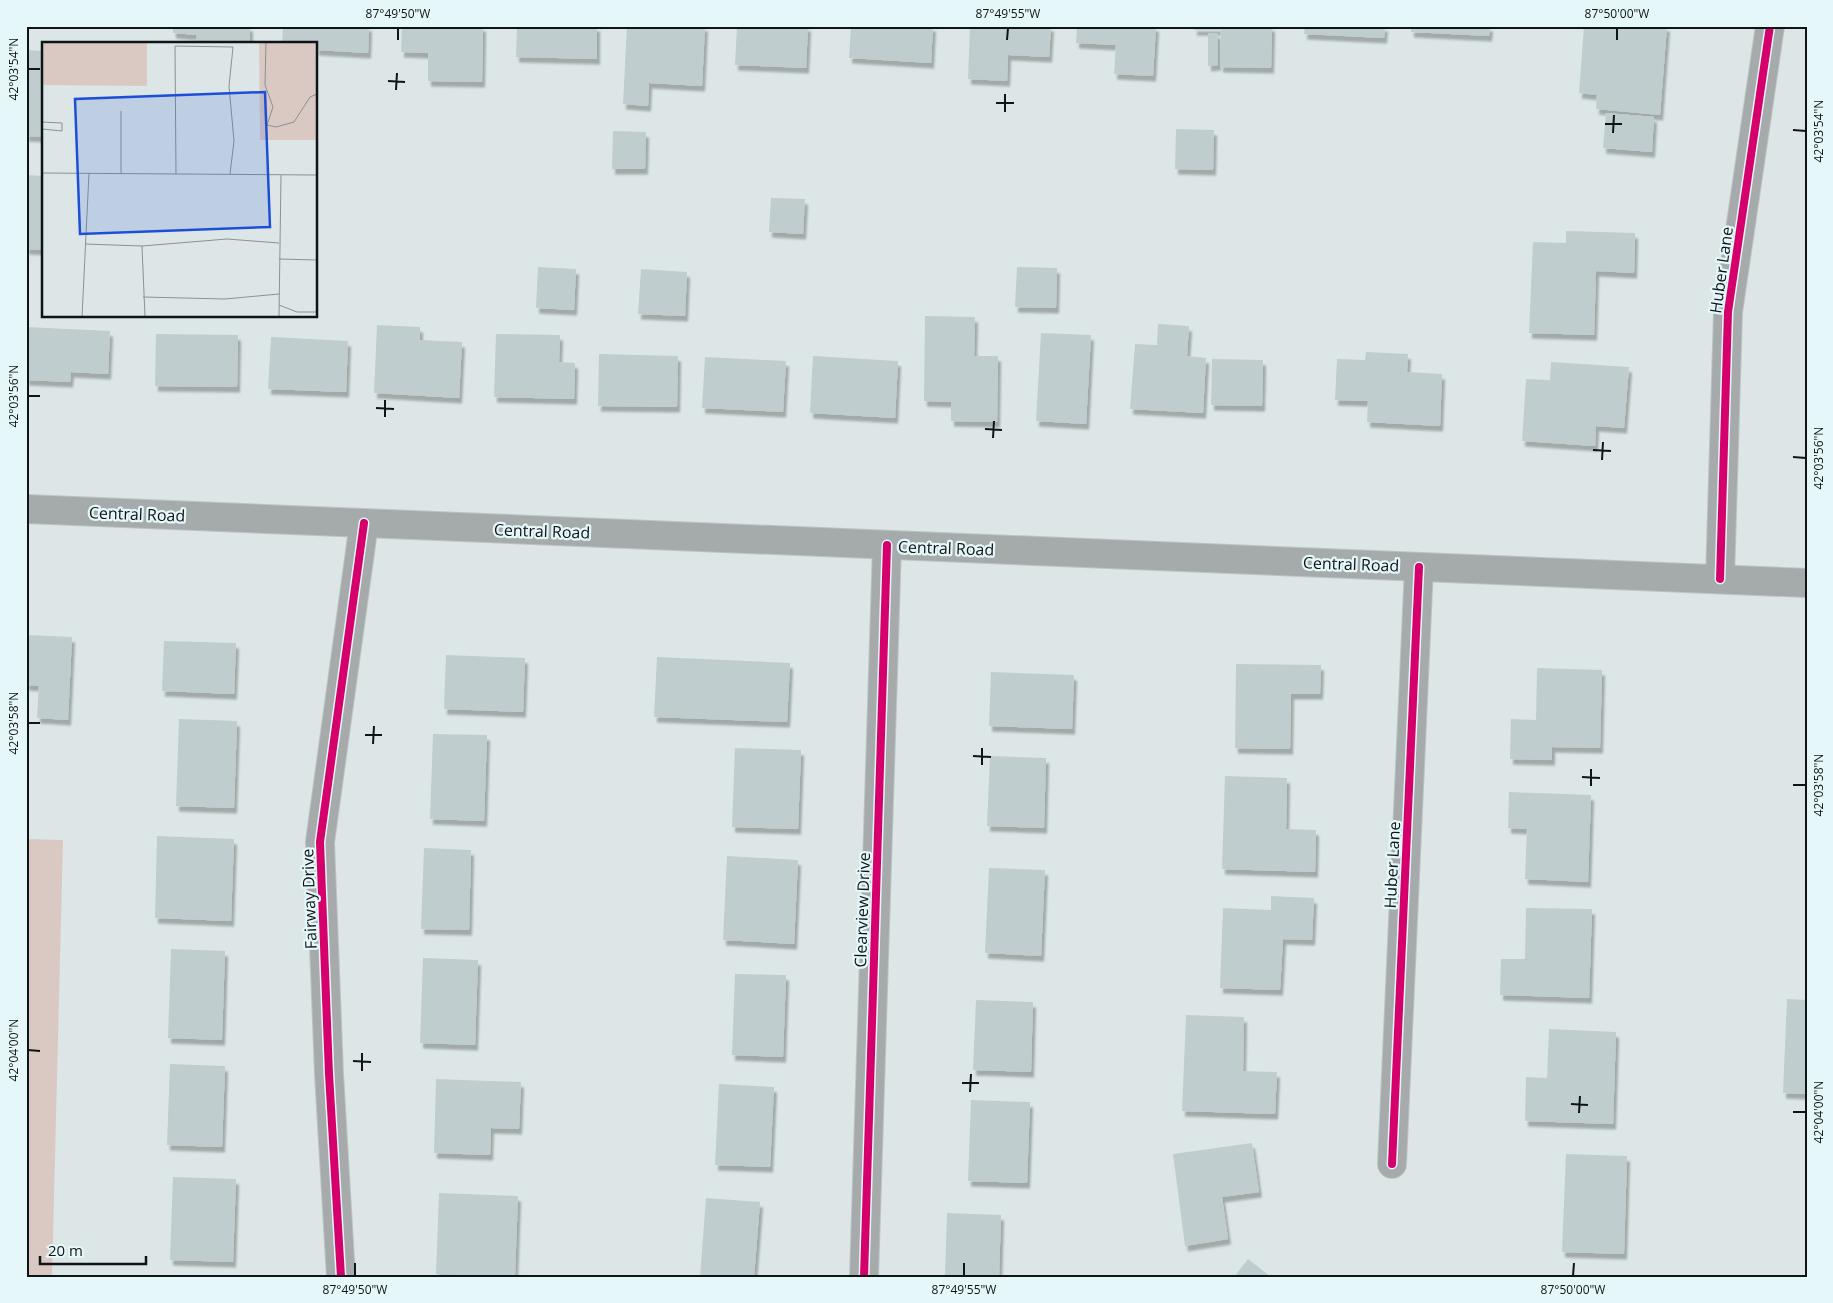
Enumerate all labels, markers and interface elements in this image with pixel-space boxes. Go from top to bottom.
text: 87°49'50"W [366,5,430,22]
text: 87°49'55"W [976,5,1040,22]
text: 87°50'00"W [1585,5,1649,22]
text: 42°03'54"N [5,38,22,100]
inset map [42,42,318,318]
text: 42°03'54"N [1810,100,1827,162]
street label: Huber Lane [1704,225,1738,315]
text: 42°03'56"N [5,365,22,427]
text: 42°03'56"N [1810,427,1827,489]
street label: Central Road [88,501,186,527]
street label: Central Road [493,518,591,544]
street label: Central Road [897,535,995,561]
street label: Central Road [1302,551,1400,577]
text: 42°03'58"N [5,692,22,754]
text: 42°03'58"N [1810,754,1827,816]
street label: Huber Lane [1379,821,1405,909]
street label: Fairway Drive [296,848,322,950]
street label: Clearview Drive [849,852,875,968]
text: 42°04'00"N [5,1019,22,1081]
text: 42°04'00"N [1810,1081,1827,1143]
scale bar [40,1233,146,1265]
text: 20 m [48,1240,83,1260]
text: 87°49'50"W [323,1281,387,1298]
text: 87°49'55"W [932,1281,996,1298]
text: 87°50'00"W [1541,1281,1605,1298]

